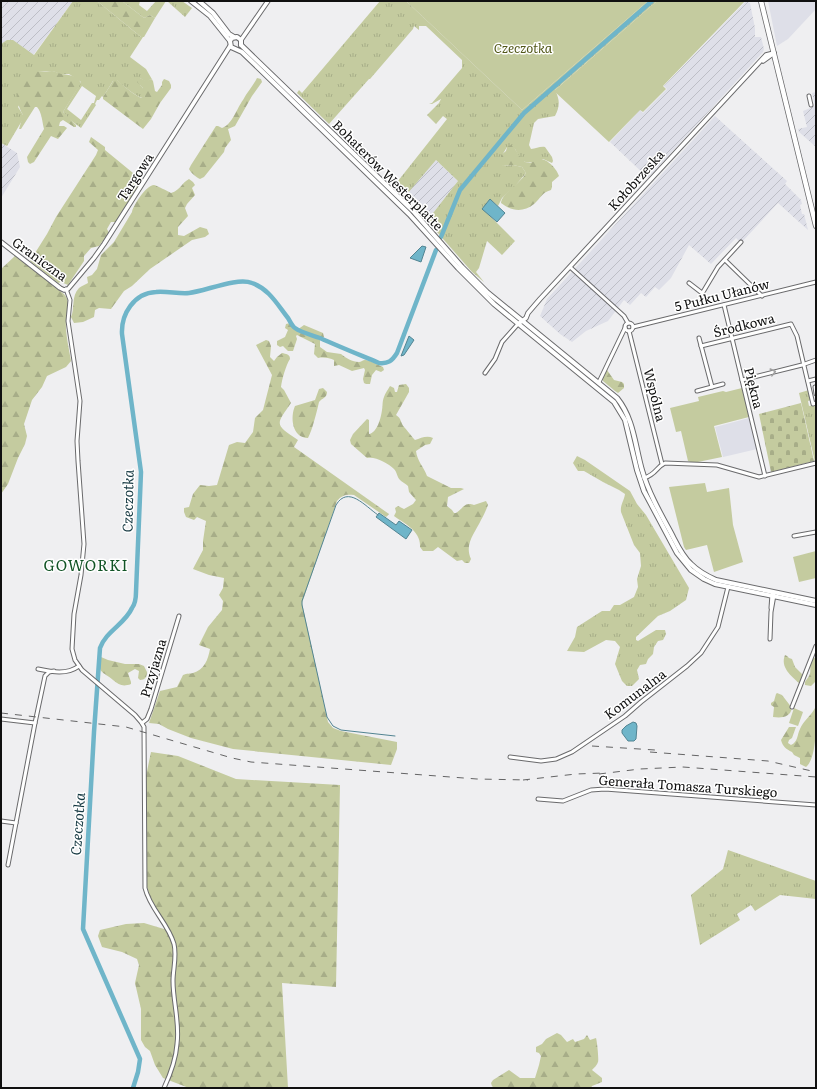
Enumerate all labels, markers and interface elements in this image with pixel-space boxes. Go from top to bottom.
park label: Czeczotka [494,38,553,57]
street label: Bohaterów Westerplatte [329,115,448,234]
street label: Kołobrzeska [603,145,668,214]
street label: Targowa [112,149,157,205]
street label: Graniczna [9,232,72,285]
street label: 5 Pułku Ułanów [672,273,772,315]
street label: Środkowa [711,308,777,341]
street label: Piękna [740,365,769,411]
street label: Wspólna [640,366,671,424]
one-way arrow [769,368,776,377]
water label: Czeczotka [116,469,138,533]
district label: GOWORKI [43,553,129,576]
street label: Przyjazna [135,636,170,700]
street label: Komunalna [600,664,670,723]
street label: Generała Tomasza Turskiego [598,770,778,801]
water label: Czeczotka [65,792,89,856]

